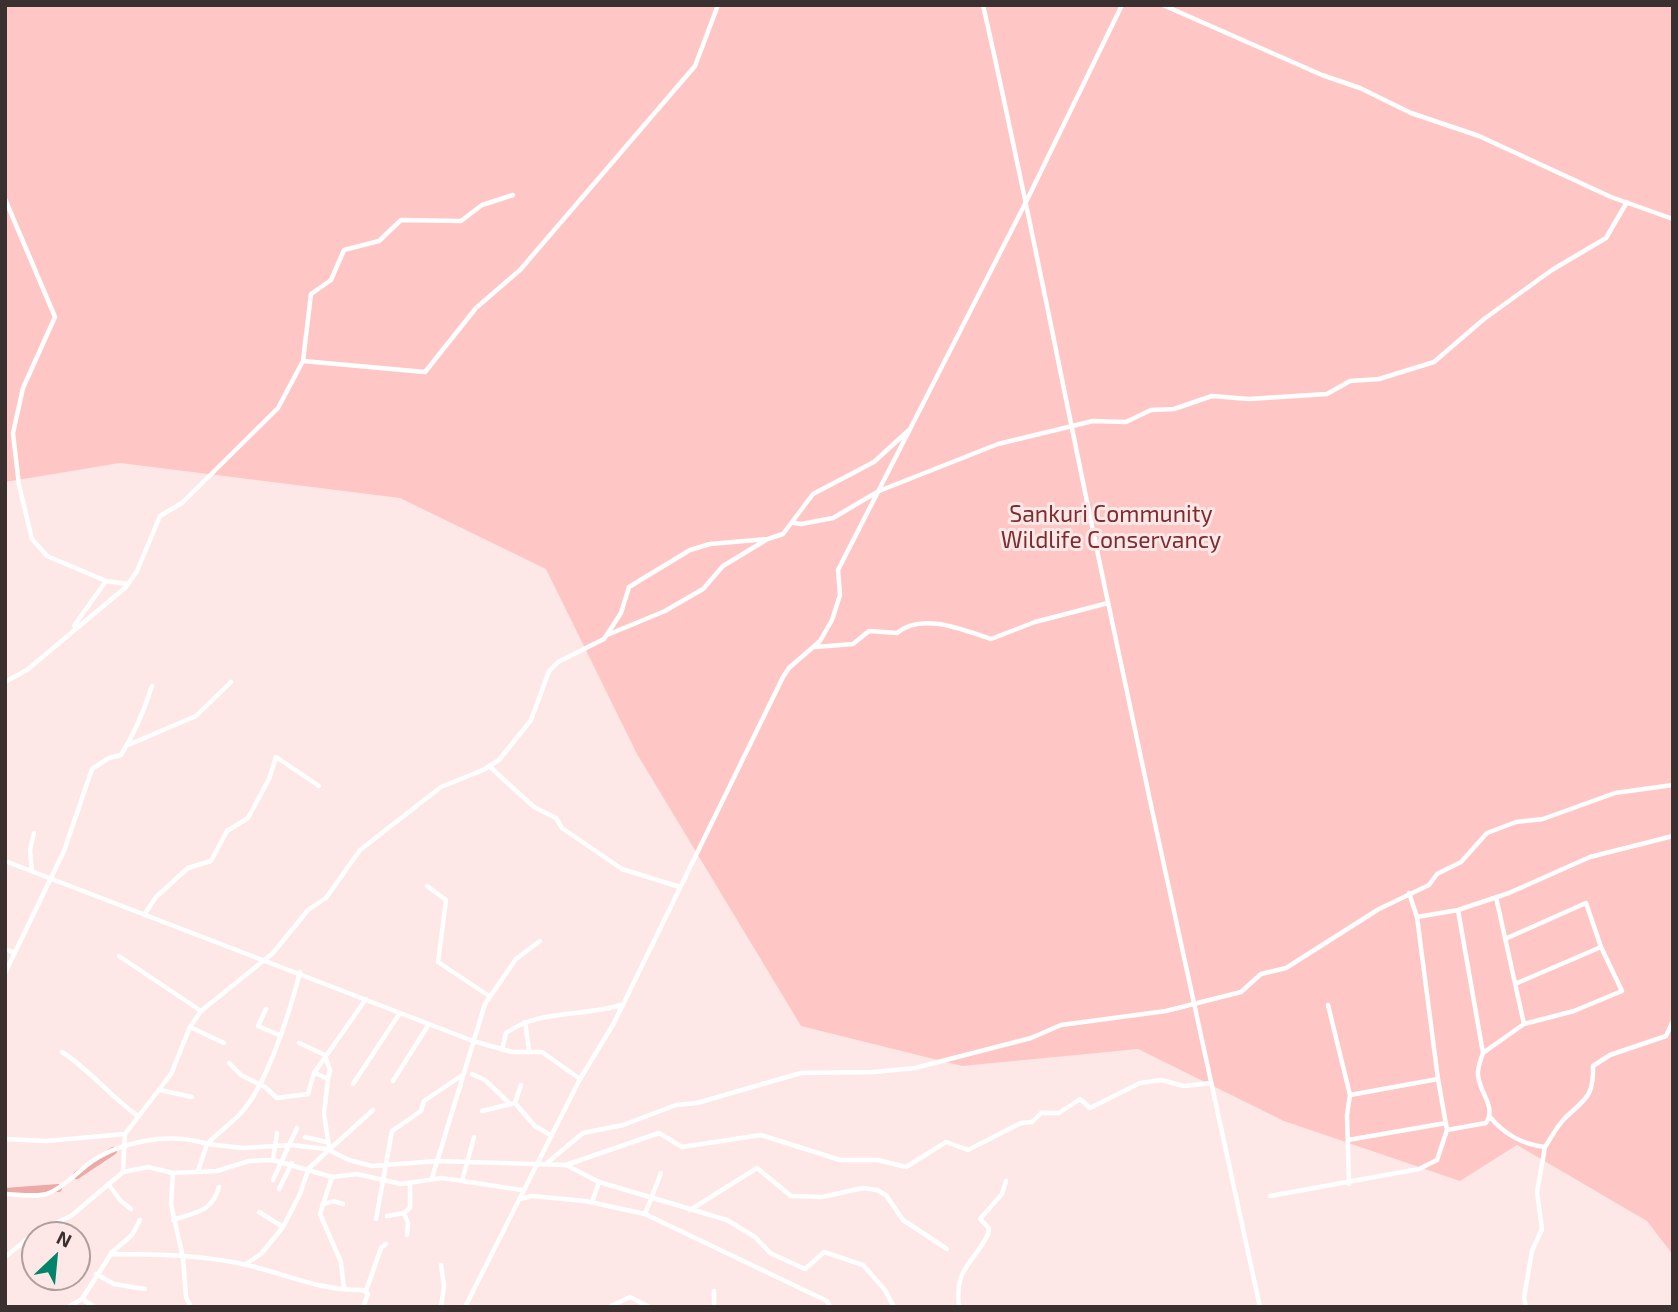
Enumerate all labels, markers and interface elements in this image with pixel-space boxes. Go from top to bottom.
park label: Sankuri Community Wildlife Conservancy [1001,500,1221,554]
north arrow [21,1221,91,1291]
text: N [53,1225,76,1252]

